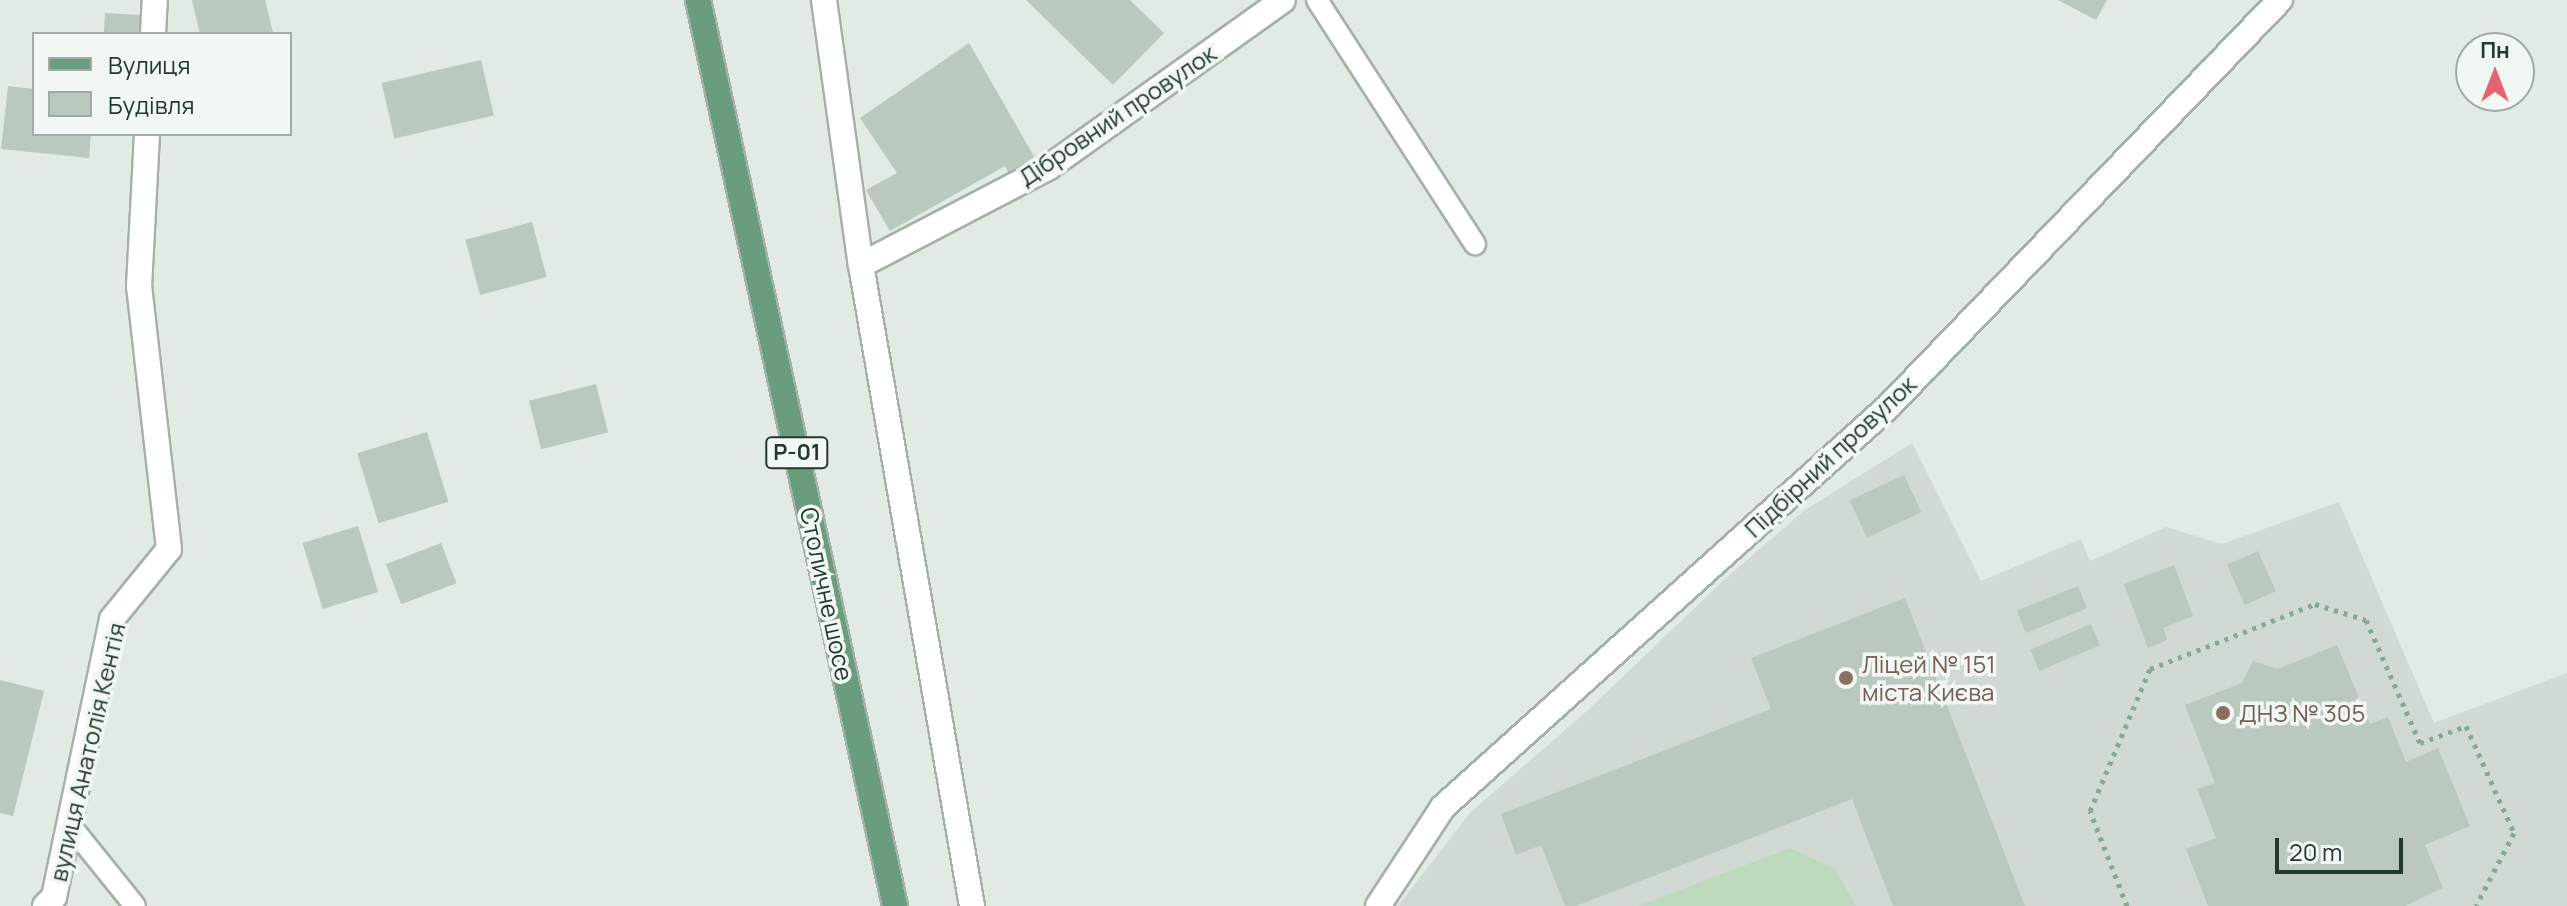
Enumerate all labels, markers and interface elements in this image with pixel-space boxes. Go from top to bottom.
legend [32,32,292,136]
north arrow [2455,32,2535,112]
text: Пн [2480,35,2510,65]
street label: Дібровний провулок [1013,38,1221,192]
text: Вулиця [108,48,190,81]
text: Будівля [108,88,195,121]
street label: Підбірний провулок [1738,369,1922,543]
road number: Р-01 [765,435,829,471]
street label: Столичне шосе [795,505,859,683]
street label: вулиця Анатолія Кентія [43,620,131,884]
place label: Ліцей № 151 міста Києва [1862,650,1996,706]
marker: Ліцей № 151 міста Києва [1837,669,1855,687]
place label: ДНЗ № 305 [2239,699,2365,727]
marker: ДНЗ № 305 [2214,704,2232,722]
scale bar [2279,822,2407,872]
text: 20 m [2289,835,2342,868]

